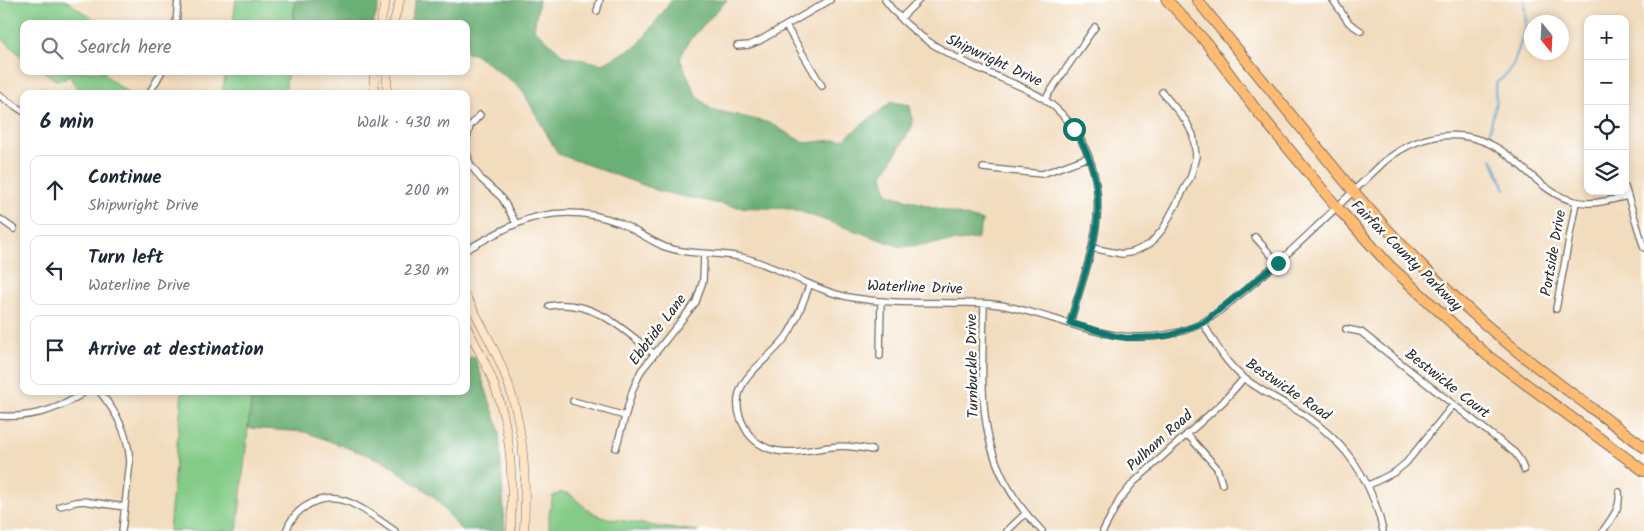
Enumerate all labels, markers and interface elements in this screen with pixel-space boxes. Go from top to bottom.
north arrow [1524,15,1569,60]
map controls [1584,15,1629,195]
button: + [1584,15,1629,60]
search box [20,20,470,75]
street label: Shipwright Drive [942,28,1046,94]
text: Search here [78,33,172,63]
icon: search [38,34,66,62]
button: − [1584,60,1629,105]
button: locate [1584,105,1629,150]
text: 6 min [40,106,94,139]
text: Walk · 430 m [357,110,450,135]
route start [1063,118,1086,141]
button: layers [1584,150,1629,195]
text: Continue [88,163,161,193]
icon: ahead [41,176,69,204]
text: 200 m [405,178,449,203]
text: Shipwright Drive [88,193,199,218]
street label: Fairfax County Parkway [1345,195,1468,318]
street label: Portside Drive [1535,208,1573,298]
text: Turn left [88,243,163,273]
route end [1267,252,1290,275]
icon: left [41,256,69,284]
text: 230 m [403,258,449,283]
text: Waterline Drive [88,273,190,298]
street label: Waterline Drive [867,274,963,302]
street label: Ebbtide Lane [623,289,693,371]
street label: Turnbuckle Drive [960,313,986,419]
text: Arrive at destination [88,335,264,365]
icon: arrive [41,336,69,364]
street label: Bestwicke Court [1399,343,1495,425]
street label: Bestwicke Road [1240,352,1336,428]
street label: Pulham Road [1121,404,1199,477]

